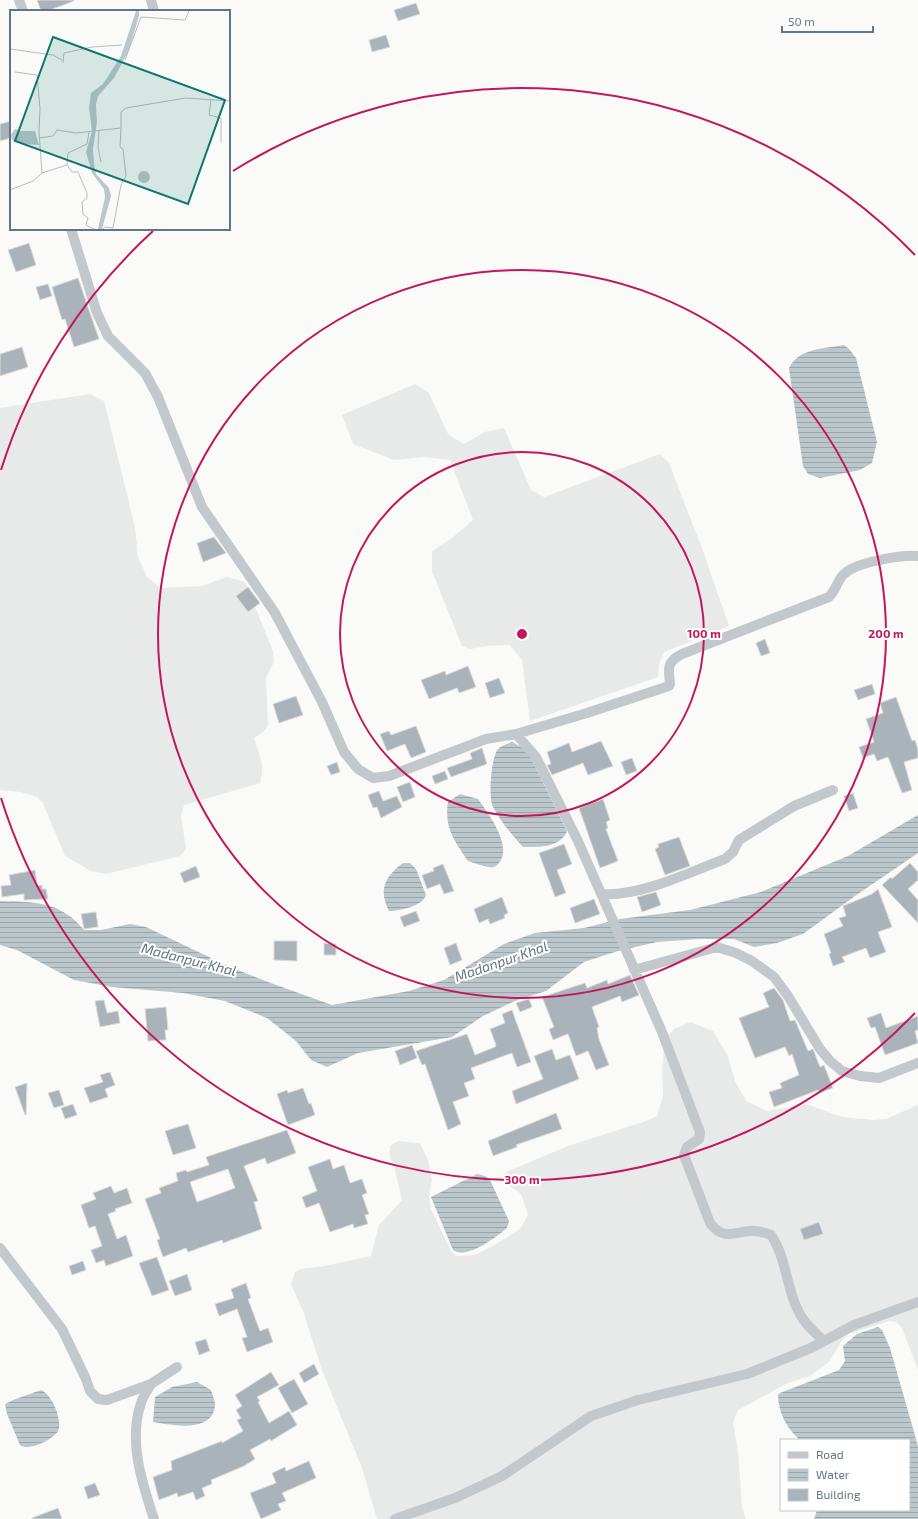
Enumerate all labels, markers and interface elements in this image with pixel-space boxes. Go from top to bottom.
scale bar [782,8,873,34]
inset map [10,10,230,230]
text: 50 m [788,14,815,28]
text: 100 m [687,626,721,640]
text: 200 m [868,626,904,640]
centre of rings [515,627,529,641]
water label: Madanpur Khal [452,937,550,985]
water label: Madanpur Khal [140,939,238,979]
text: 300 m [504,1172,540,1186]
legend [780,1439,910,1511]
text: Road [816,1447,844,1461]
text: Water [816,1467,850,1481]
text: Building [816,1487,861,1501]

